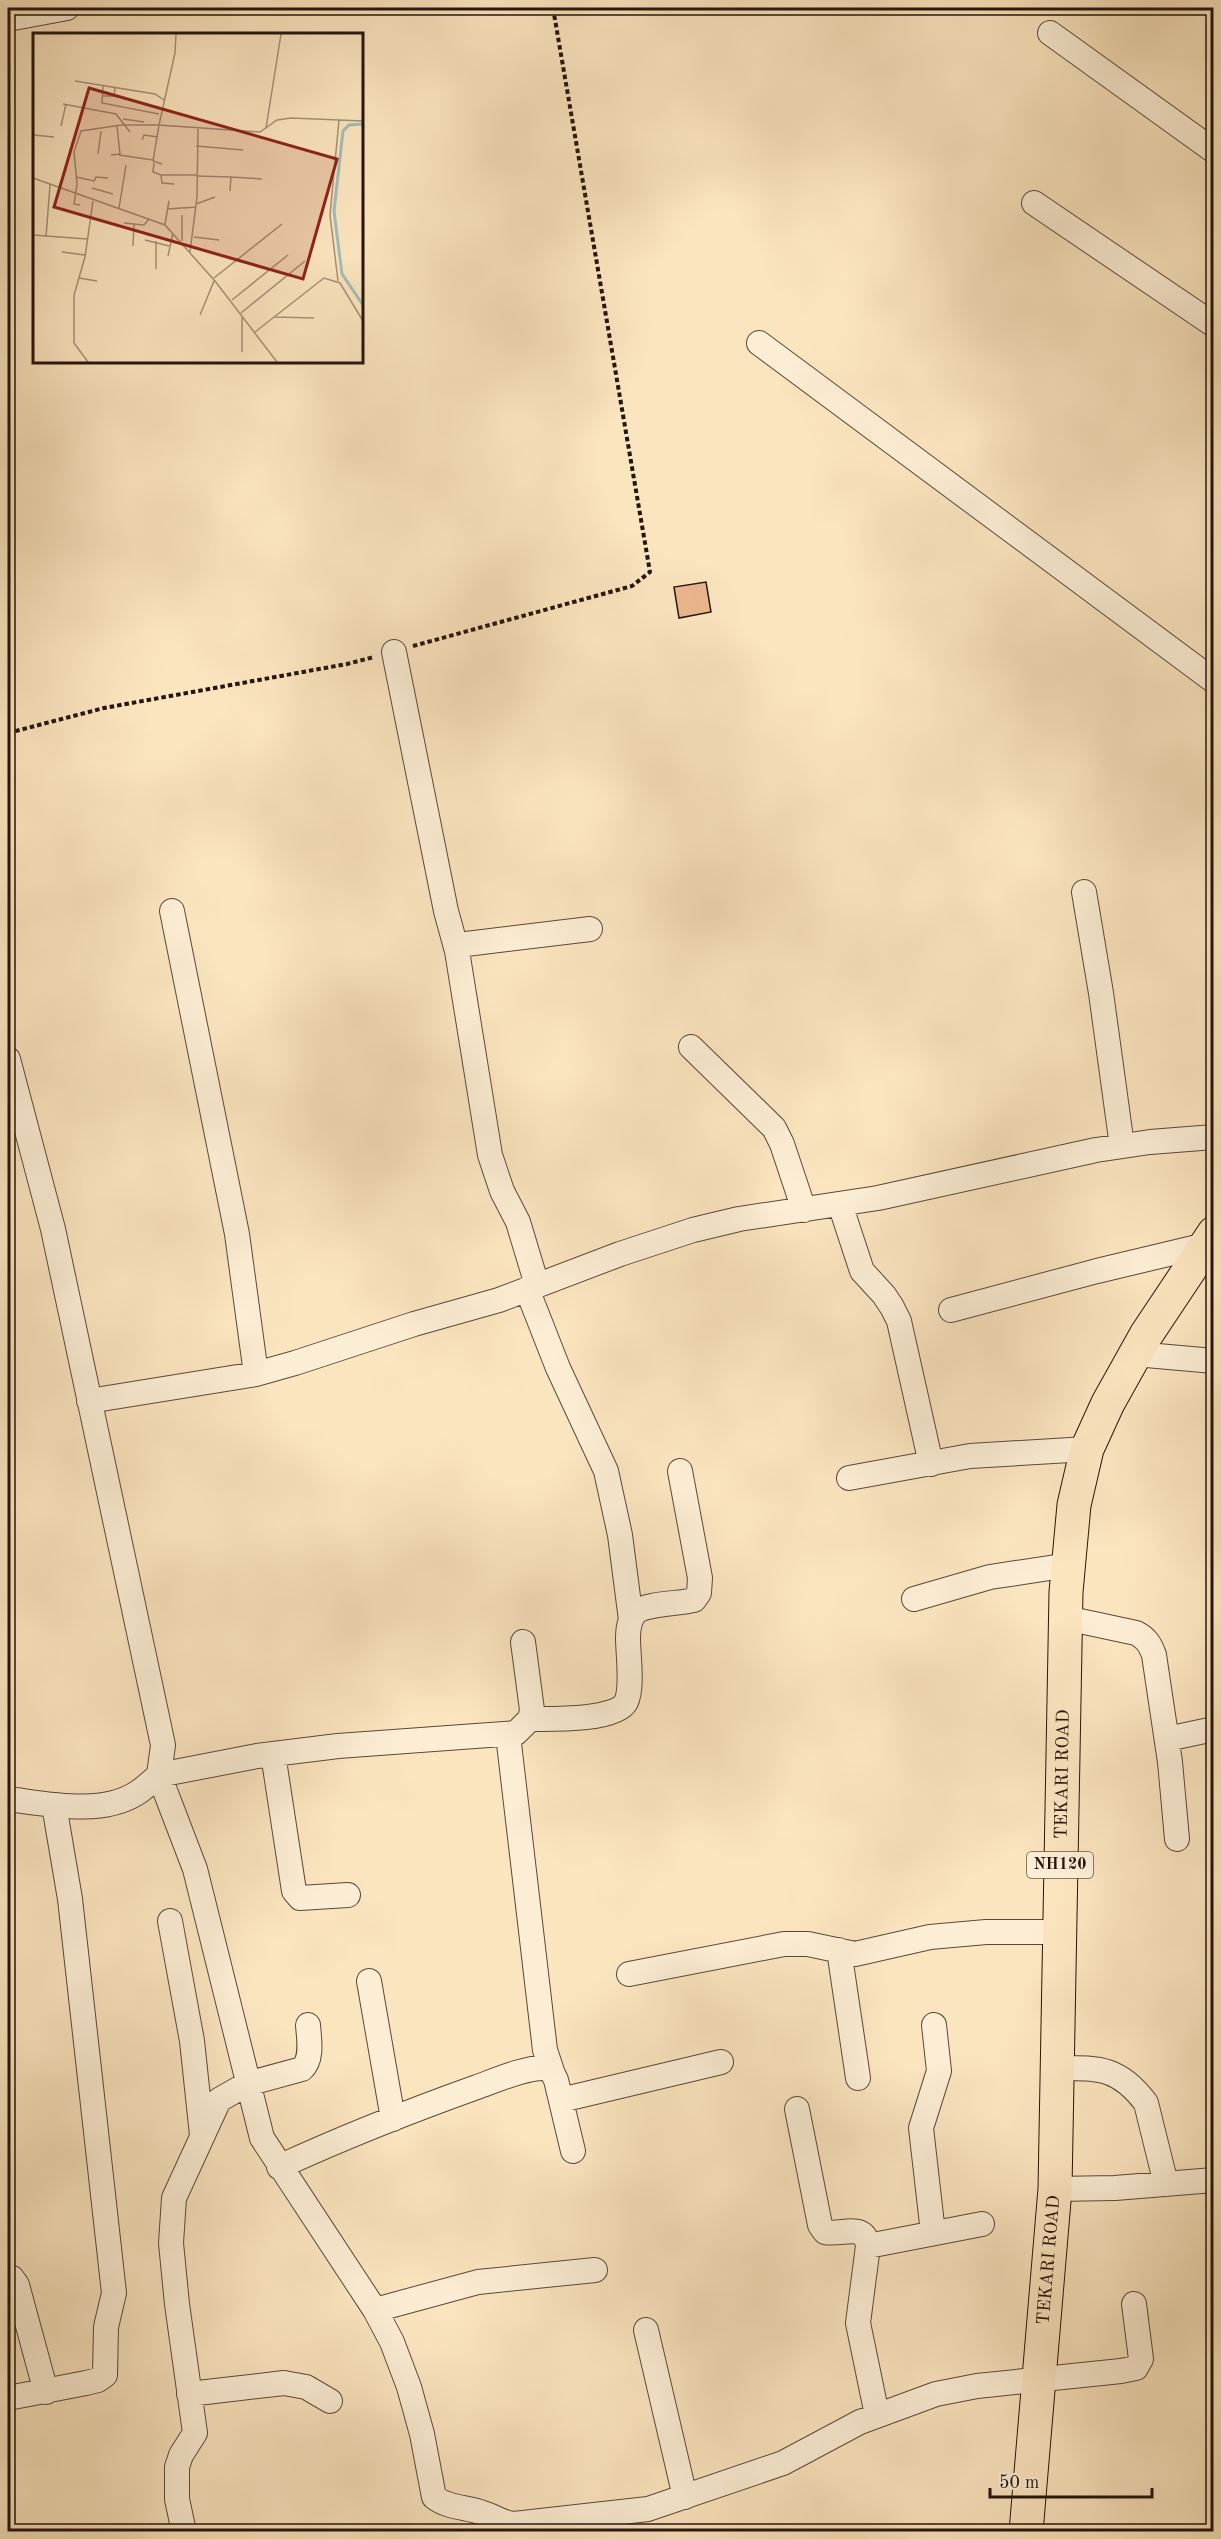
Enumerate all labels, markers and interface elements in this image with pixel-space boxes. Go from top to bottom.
inset map [33,33,363,363]
street label: TEKARI ROAD [1052,1709,1073,1839]
road number: NH120 [1027,1852,1093,1878]
street label: TEKARI ROAD [1035,2194,1063,2325]
scale bar [990,2461,1152,2499]
text: 50 m [999,2474,1039,2492]

